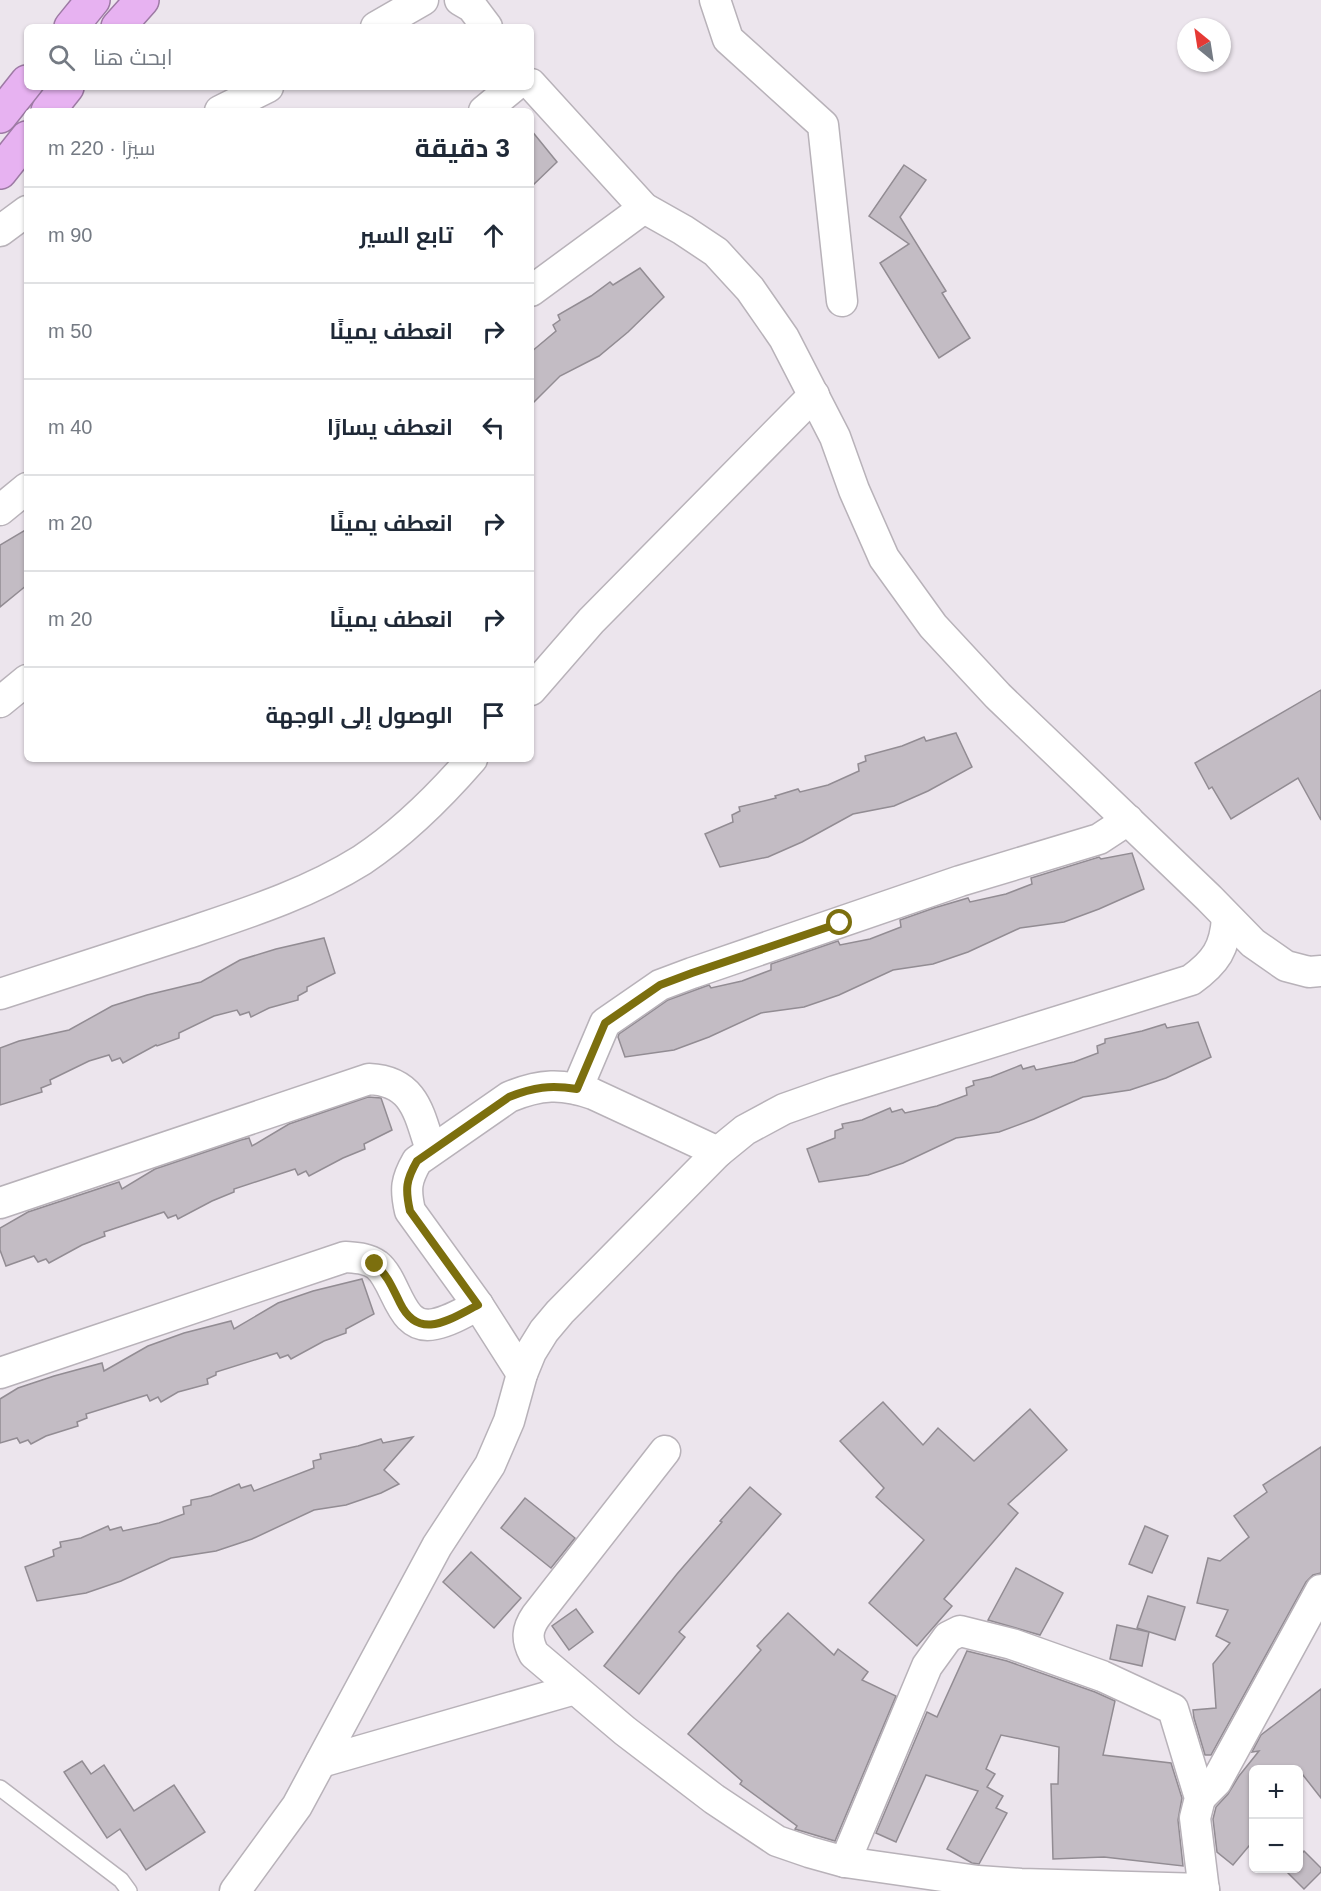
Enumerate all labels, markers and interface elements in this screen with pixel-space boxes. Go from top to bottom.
north arrow [1177,18,1231,72]
search box [24,24,534,90]
icon: search [45,41,78,74]
text: ابحث هنا [93,45,173,70]
text: 3 دقيقة [415,133,510,163]
text: سيرًا · 220 m [48,137,155,159]
icon: ahead [477,219,510,252]
text: تابع السير [359,223,453,248]
text: 90 m [48,224,92,246]
icon: right [477,315,510,348]
text: انعطف يمينًا [330,319,453,344]
text: 50 m [48,320,92,342]
icon: left [477,411,510,444]
text: انعطف يسارًا [327,415,453,440]
text: 40 m [48,416,92,438]
icon: right [477,507,510,540]
text: انعطف يمينًا [330,511,453,536]
text: 20 m [48,512,92,534]
icon: right [477,603,510,636]
text: انعطف يمينًا [330,607,453,632]
text: 20 m [48,608,92,630]
icon: arrive [477,699,510,732]
text: الوصول إلى الوجهة [266,703,453,728]
route start [826,909,852,935]
route end [361,1250,387,1276]
map controls [1249,1765,1303,1873]
button: + [1249,1765,1303,1819]
button: − [1249,1819,1303,1873]

